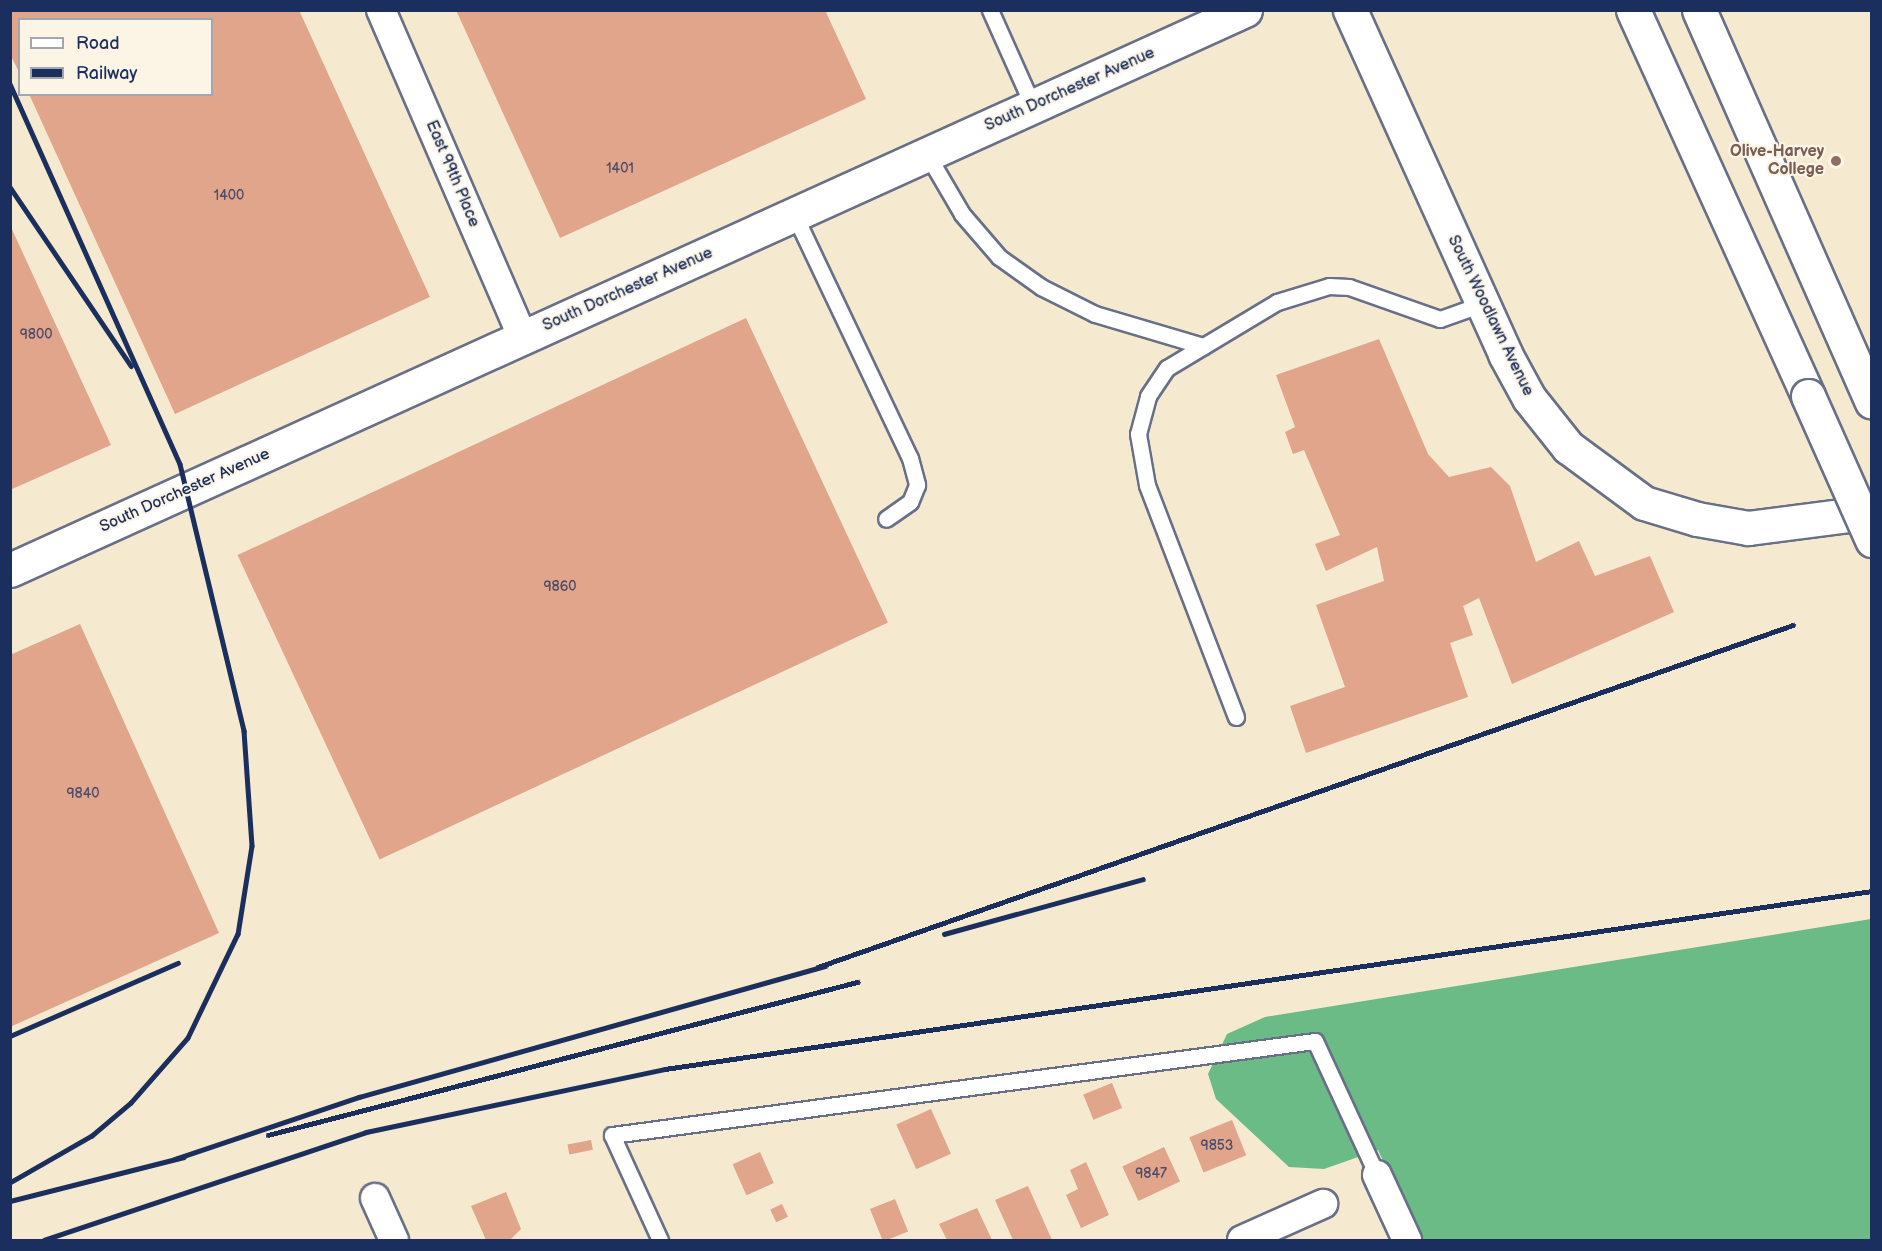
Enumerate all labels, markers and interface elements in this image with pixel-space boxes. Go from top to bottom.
legend [18,18,213,96]
text: Road [76,33,120,54]
street label: South Dorchester Avenue [982,44,1158,136]
text: Railway [76,63,138,84]
street label: East 99th Place [421,118,483,230]
place label: Olive-Harvey College [1730,142,1824,180]
marker: Olive-Harvey College [1829,154,1843,168]
house number: 1401 [606,161,634,177]
house number: 1400 [214,188,244,204]
street label: South Woodlawn Avenue [1443,232,1537,400]
street label: South Dorchester Avenue [540,244,716,336]
house number: 9800 [20,327,52,343]
street label: South Dorchester Avenue [97,445,273,537]
house number: 9860 [543,579,577,595]
house number: 9840 [66,786,100,802]
house number: 9853 [1201,1138,1233,1154]
house number: 9847 [1135,1166,1167,1182]

